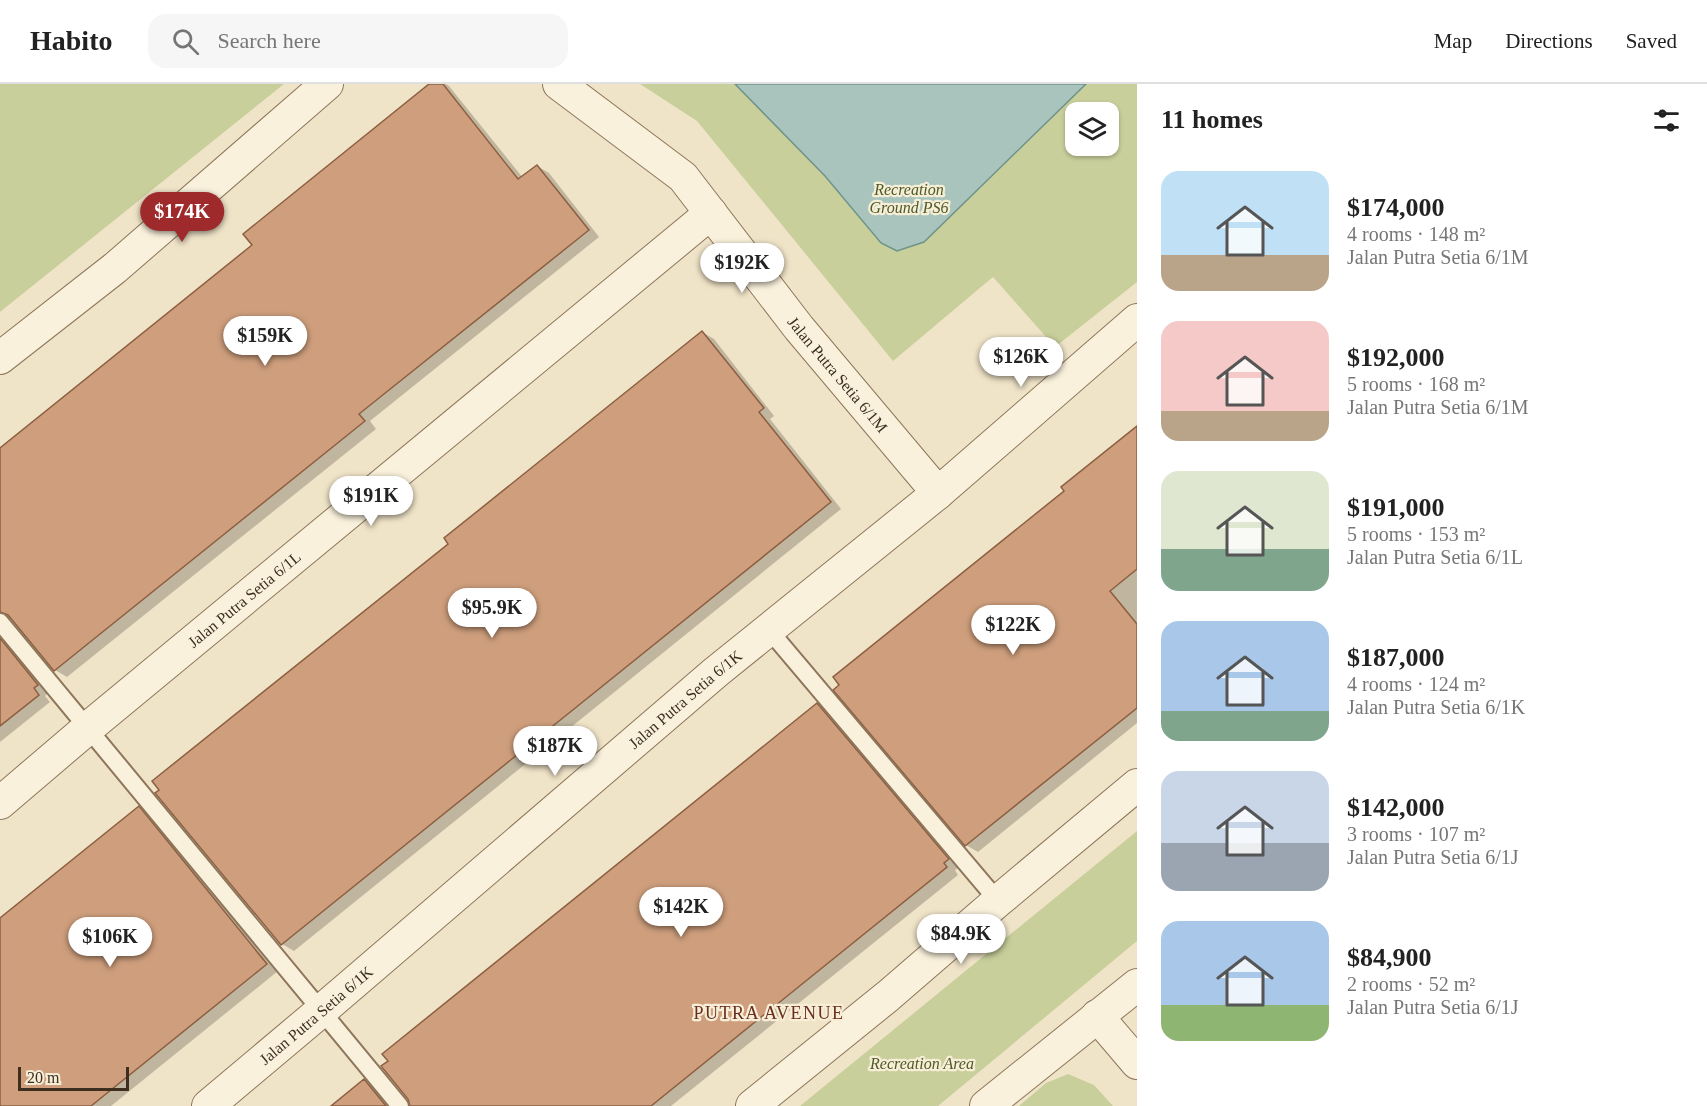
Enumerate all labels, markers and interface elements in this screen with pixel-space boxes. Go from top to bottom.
search box [148,14,568,68]
text: Habito [30,25,112,56]
icon: search [169,25,202,58]
text: Search here [217,28,321,53]
text: Map [1434,29,1472,53]
text: Directions [1505,29,1593,53]
text: Saved [1626,29,1677,53]
map controls [1065,102,1119,156]
button: layers [1065,102,1119,156]
icon: filters [1650,104,1683,137]
text: 11 homes [1161,105,1263,134]
park label: Recreation Ground PS6 [870,181,948,216]
pin: $174K [140,192,224,243]
text: $174,000 [1347,193,1445,222]
icon: home [1209,195,1281,267]
text: $174K [154,200,210,222]
text: 4 rooms · 148 m² [1347,223,1485,245]
pin: $192K [700,243,784,294]
text: Jalan Putra Setia 6/1M [1347,246,1529,268]
text: $192K [714,251,770,273]
street label: Jalan Putra Setia 6/1M [785,313,891,435]
pin: $159K [223,316,307,367]
text: $159K [237,324,293,346]
pin: $126K [979,337,1063,388]
text: $192,000 [1347,343,1445,372]
text: $126K [993,345,1049,367]
icon: home [1209,345,1281,417]
text: 5 rooms · 168 m² [1347,373,1485,395]
text: Jalan Putra Setia 6/1M [1347,396,1529,418]
pin: $191K [329,476,413,527]
text: $191K [343,484,399,506]
text: $191,000 [1347,493,1445,522]
icon: home [1209,495,1281,567]
text: 5 rooms · 153 m² [1347,523,1485,545]
text: Jalan Putra Setia 6/1L [1347,546,1523,568]
street label: Jalan Putra Setia 6/1L [184,548,304,651]
pin: $95.9K [443,588,541,639]
text: $95.9K [462,596,522,618]
pin: $122K [971,605,1055,656]
text: $122K [985,613,1041,635]
text: $187,000 [1347,643,1445,672]
icon: home [1209,645,1281,717]
street label: Jalan Putra Setia 6/1K [625,646,745,752]
text: 4 rooms · 124 m² [1347,673,1485,695]
text: Jalan Putra Setia 6/1K [1347,696,1525,718]
pin: $187K [513,726,597,777]
text: $187K [527,734,583,756]
text: $142,000 [1347,793,1445,822]
icon: home [1209,795,1281,867]
text: 3 rooms · 107 m² [1347,823,1485,845]
text: Jalan Putra Setia 6/1J [1347,846,1519,868]
pin: $142K [639,887,723,938]
text: $142K [653,895,709,917]
pin: $84.9K [912,914,1010,965]
pin: $106K [68,917,152,968]
text: $84.9K [931,922,991,944]
text: $106K [82,925,138,947]
text: $84,900 [1347,943,1432,972]
icon: home [1209,945,1281,1017]
street label: Jalan Putra Setia 6/1K [256,962,376,1068]
text: 2 rooms · 52 m² [1347,973,1475,995]
text: Jalan Putra Setia 6/1J [1347,996,1519,1018]
district label: PUTRA AVENUE [693,1003,845,1023]
park label: Recreation Area [869,1055,974,1072]
scale bar [18,1064,129,1092]
text: 20 m [27,1069,59,1086]

